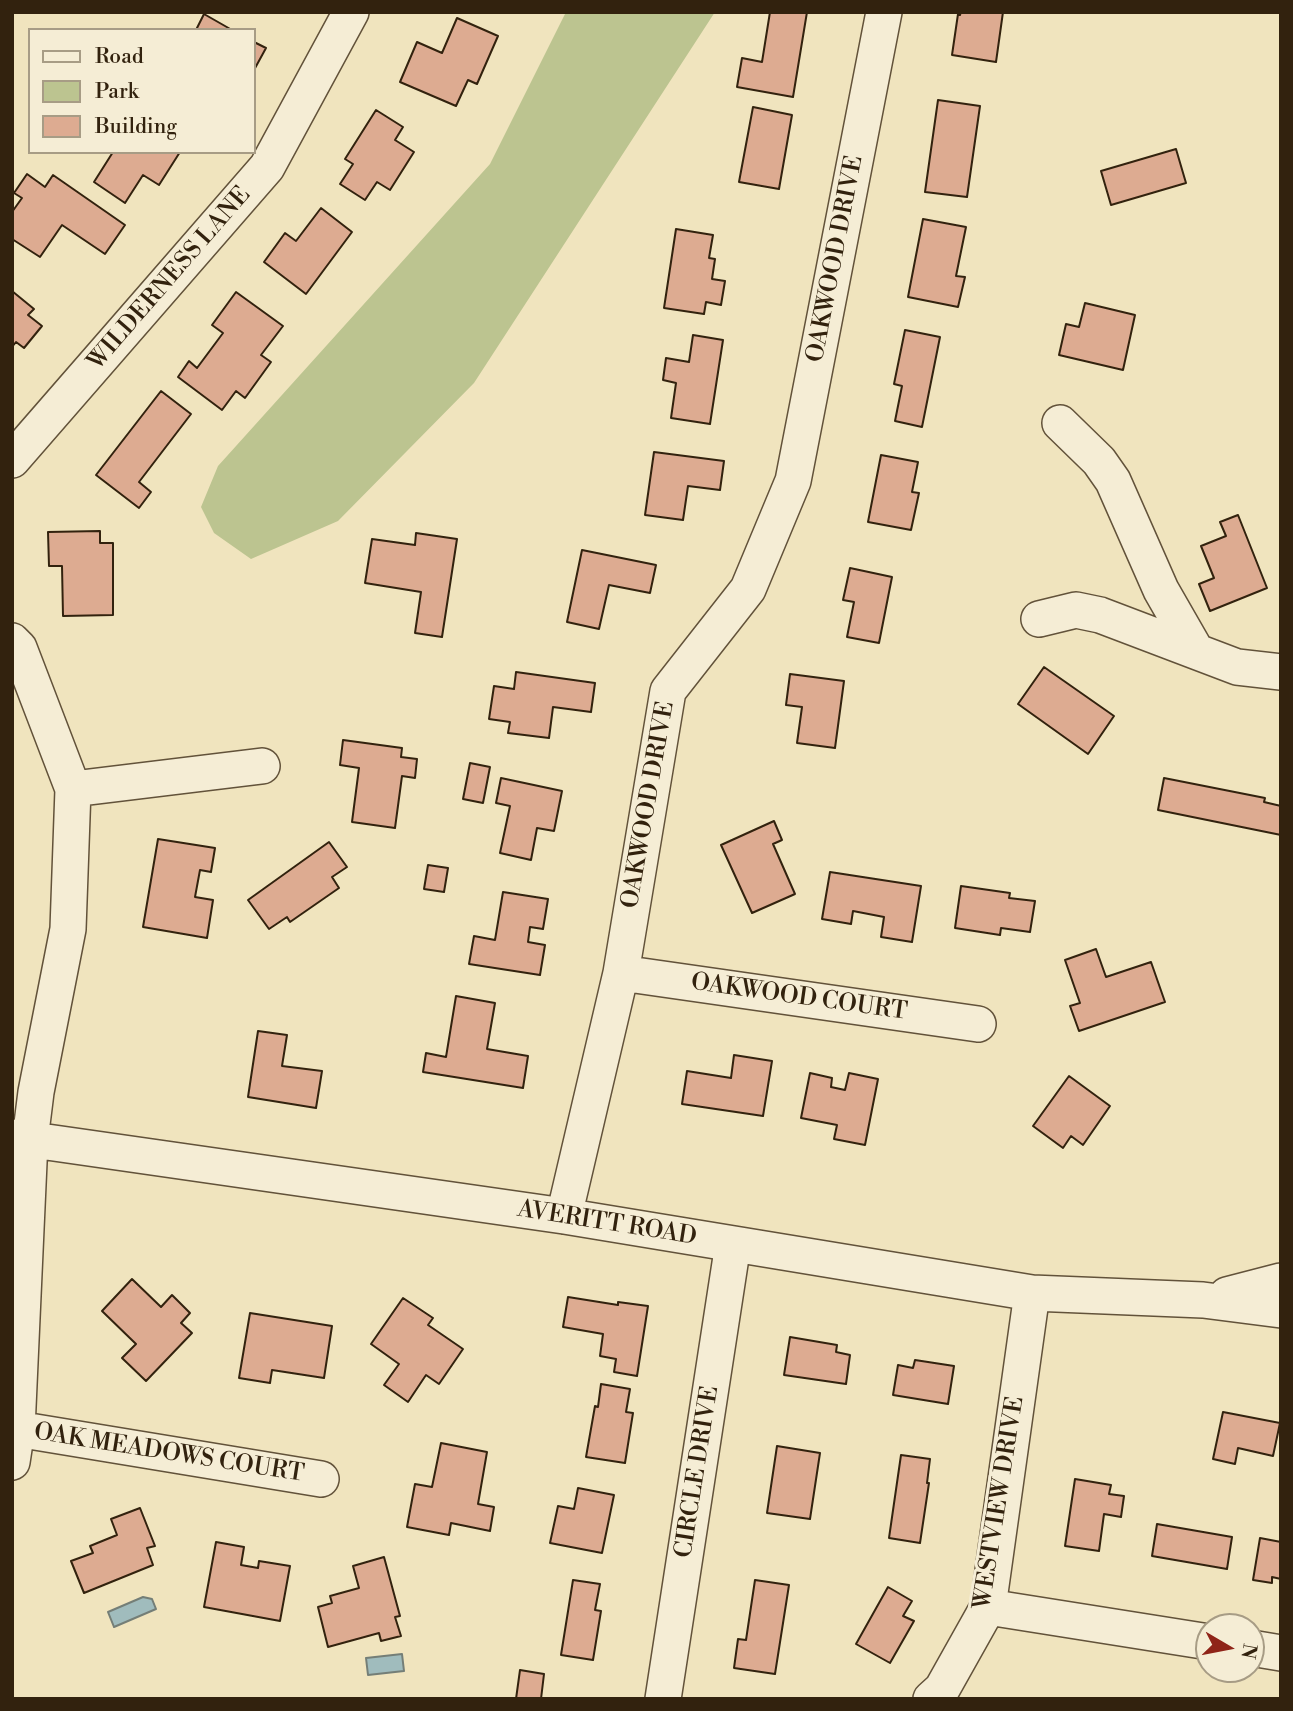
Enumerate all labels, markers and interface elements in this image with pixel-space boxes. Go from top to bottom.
legend [28,28,256,154]
text: Road [95,44,144,70]
text: Park [95,79,139,105]
text: Building [95,114,177,140]
street label: OAKWOOD DRIVE [802,153,870,365]
street label: WILDERNESS LANE [83,181,257,377]
street label: OAKWOOD DRIVE [617,699,681,911]
street label: OAKWOOD COURT [689,969,909,1027]
street label: AVERITT ROAD [515,1196,699,1252]
street label: CIRCLE DRIVE [670,1384,726,1560]
street label: WESTVIEW DRIVE [969,1394,1031,1612]
street label: OAK MEADOWS COURT [32,1418,306,1490]
north arrow [1195,1613,1265,1683]
text: N [1236,1642,1262,1661]

